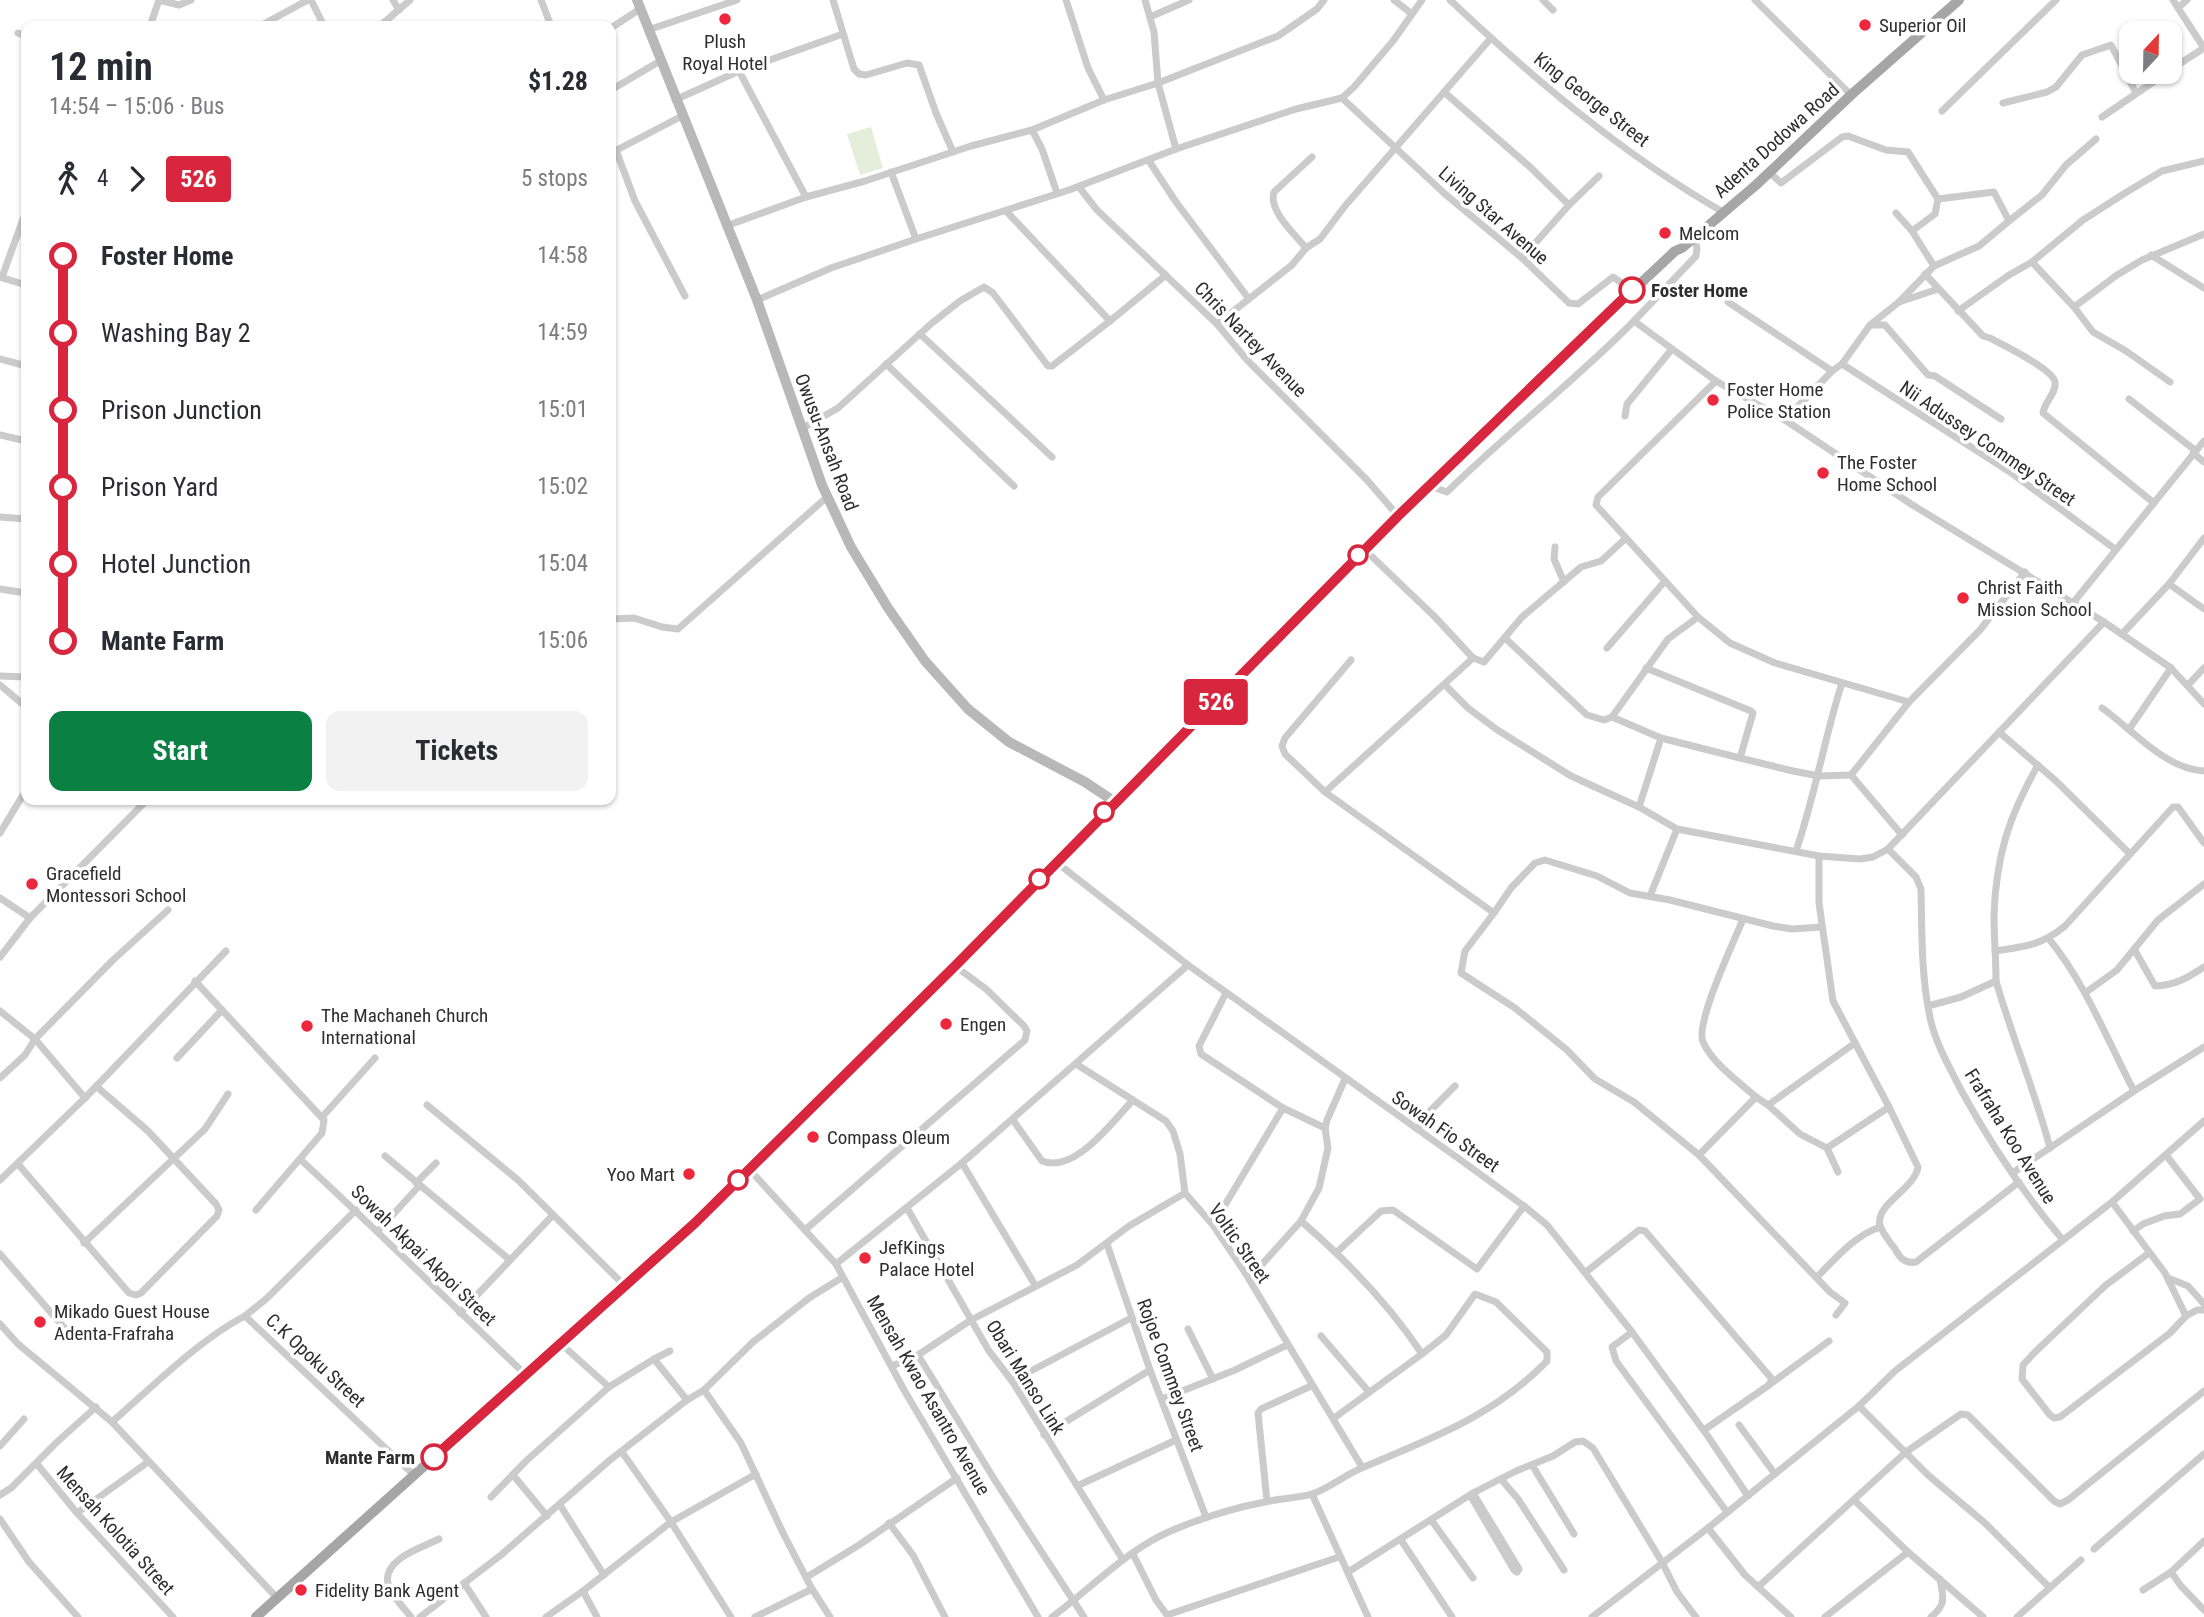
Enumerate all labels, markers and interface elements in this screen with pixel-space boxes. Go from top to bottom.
marker: Plush Royal Hotel [717,11,733,27]
place label: Superior Oil [1879,14,1966,37]
marker: Superior Oil [1857,17,1873,33]
north arrow [2119,21,2182,84]
map controls [2119,21,2182,84]
place label: Plush Royal Hotel [682,30,768,75]
text: 12 min [49,45,153,89]
street label: King George Street [1529,47,1654,152]
text: $1.28 [528,66,588,96]
street label: Adenta Dodowa Road [1709,78,1844,203]
text: 14:54 – 15:06 · Bus [49,93,225,120]
icon: walk [49,160,87,198]
icon: forward [118,160,156,198]
street label: Living Star Avenue [1434,161,1553,269]
text: 4 [97,165,108,192]
text: 526 [180,165,217,193]
text: 5 stops [521,165,588,192]
place label: Melcom [1679,222,1739,245]
marker: Melcom [1657,225,1673,241]
text: Foster Home [101,241,234,271]
text: 14:58 [537,242,588,269]
street label: Chris Nartey Avenue [1190,277,1312,402]
marker: Foster Home [1619,277,1645,303]
place label: Foster Home [1651,279,1748,302]
text: Washing Bay 2 [101,318,251,348]
text: 14:59 [537,319,588,346]
street label: Owusu-Ansah Road [790,370,863,514]
street label: Nii Adussey Commey Street [1895,376,2080,511]
place label: Foster Home Police Station [1727,378,1831,423]
marker: Foster Home Police Station [1705,392,1721,408]
text: Prison Junction [101,395,262,425]
text: 15:01 [537,396,588,423]
place label: The Foster Home School [1837,451,1937,496]
marker: The Foster Home School [1815,465,1831,481]
text: Prison Yard [101,472,219,502]
text: 15:02 [537,473,588,500]
unlabelled marker [1348,545,1368,565]
text: Hotel Junction [101,549,251,579]
text: 15:04 [537,550,588,577]
place label: Christ Faith Mission School [1977,576,2092,621]
marker: Christ Faith Mission School [1955,590,1971,606]
text: Mante Farm [101,626,224,656]
text: 15:06 [537,627,588,654]
line badge: 526 [1176,679,1256,725]
text: 526 [1198,688,1234,716]
button: Start [49,711,312,791]
button: Tickets [326,711,588,791]
unlabelled marker [1094,802,1114,822]
place label: Gracefield Montessori School [46,862,186,907]
unlabelled marker [1029,869,1049,889]
marker: Gracefield Montessori School [24,876,40,892]
place label: The Machaneh Church International [321,1004,488,1049]
place label: Engen [960,1013,1006,1036]
marker: Engen [938,1016,954,1032]
marker: The Machaneh Church International [299,1018,315,1034]
street label: Frafraha Koo Avenue [1960,1065,2061,1208]
street label: Sowah Fio Street [1387,1086,1504,1177]
place label: Compass Oleum [827,1126,950,1149]
marker: Compass Oleum [805,1129,821,1145]
place label: Yoo Mart [607,1163,675,1186]
marker: Yoo Mart [681,1166,697,1182]
unlabelled marker [728,1170,748,1190]
street label: Sowah Akpai Akpoi Street [346,1180,501,1331]
street label: Voltic Street [1204,1199,1275,1287]
place label: JefKings Palace Hotel [879,1236,974,1281]
marker: JefKings Palace Hotel [857,1250,873,1266]
street label: Mensah Kwao Asantro Avenue [862,1291,995,1499]
street label: Rojoe Commey Street [1132,1296,1209,1455]
place label: Mikado Guest House Adenta-Frafraha [54,1300,210,1345]
street label: C.K Opoku Street [261,1308,370,1412]
marker: Mikado Guest House Adenta-Frafraha [32,1314,48,1330]
street label: Obari Manso Link [981,1316,1070,1439]
marker: Mante Farm [421,1444,447,1470]
place label: Mante Farm [325,1446,415,1469]
street label: Mensah Kolotia Street [52,1461,179,1599]
place label: Fidelity Bank Agent [315,1579,459,1602]
marker: Fidelity Bank Agent [293,1582,309,1598]

